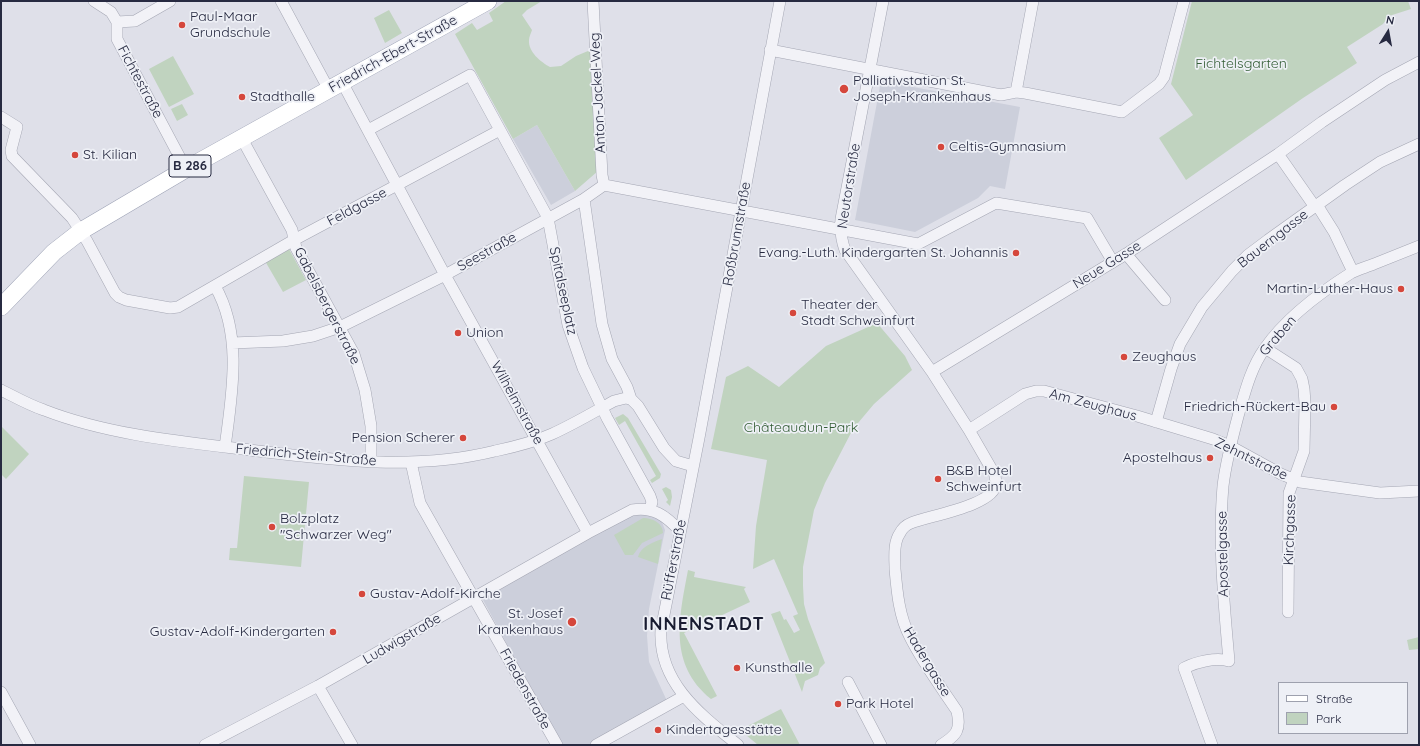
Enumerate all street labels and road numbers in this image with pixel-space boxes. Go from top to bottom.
street label: Friedrich-Ebert-Straße [326,12,460,96]
street label: Anton-Jackel-Weg [586,32,610,154]
street label: Fichtestraße [114,43,166,121]
street label: Neutorstraße [834,142,864,230]
road number: B 286 [169,155,211,177]
street label: Roßbrunnstraße [720,181,754,287]
street label: Feldgasse [324,184,390,230]
street label: Bauerngasse [1234,206,1312,272]
street label: Seestraße [454,229,520,275]
street label: Neue Gasse [1070,237,1144,293]
street label: Gabelsbergerstraße [290,245,364,367]
street label: Spitalseeplatz [545,245,581,337]
street label: Graben [1256,312,1300,360]
street label: Wilhelmstraße [487,358,547,448]
street label: Am Zeughaus [1047,385,1139,425]
street label: Zehntstraße [1212,434,1290,484]
street label: Friedrich-Stein-Straße [235,440,377,470]
street label: Kirchgasse [1280,494,1300,566]
street label: Apostelgasse [1214,511,1232,597]
street label: Rüfferstraße [658,518,690,602]
street label: Ludwigstraße [360,610,444,668]
street label: Hadergasse [900,624,954,700]
street label: Friedenstraße [496,646,554,732]

